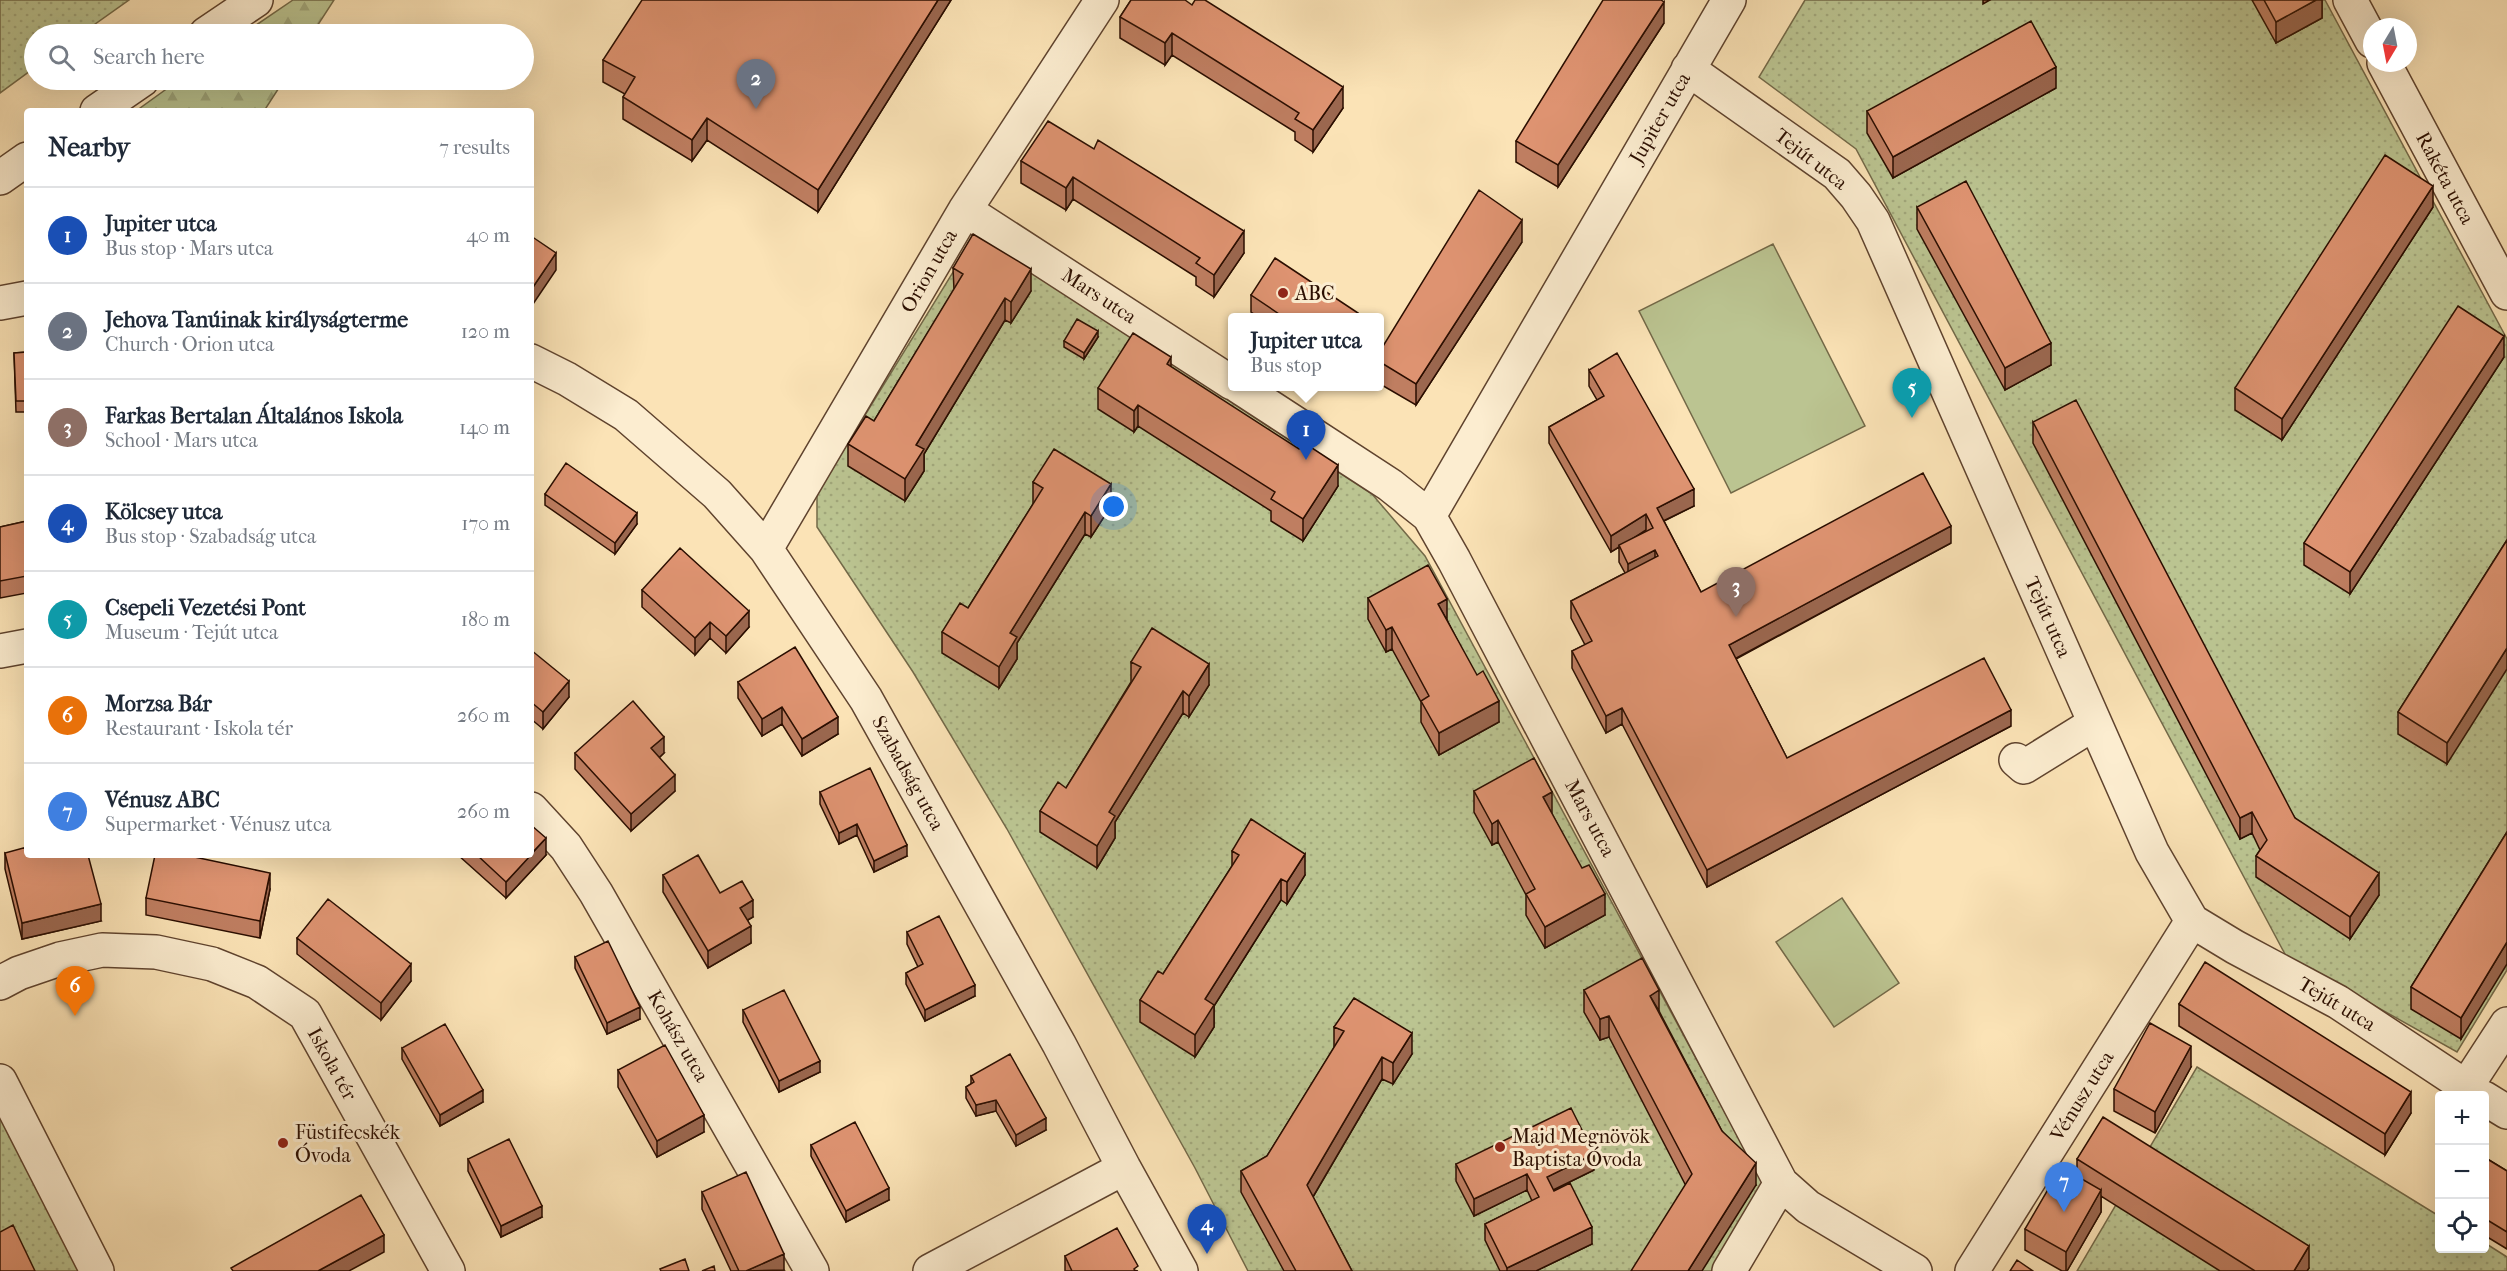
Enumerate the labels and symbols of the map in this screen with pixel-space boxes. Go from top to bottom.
north arrow [2363,18,2417,72]
pin: 2 [736,60,776,109]
street label: Jupiter utca [1624,68,1696,169]
street label: Tejút utca [1770,123,1853,195]
street label: Rakéta utca [2411,128,2479,229]
street label: Orion utca [896,225,962,317]
street label: Mars utca [1057,263,1141,329]
place label: ABC [1294,282,1334,305]
marker: ABC [1276,286,1290,300]
pin: 5 [1892,368,1932,418]
pin: 1 [1286,410,1326,460]
your location [1099,492,1128,521]
pin: 3 [1716,568,1756,617]
street label: Tejút utca [2020,573,2076,662]
street label: Szabadság utca [867,712,949,835]
street label: Mars utca [1560,775,1620,861]
pin: 6 [56,966,94,1016]
street label: Tejút utca [2294,972,2380,1036]
street label: Kohász utca [643,986,714,1086]
street label: Iskola tér [303,1024,362,1105]
street label: Vénusz utca [2045,1046,2119,1146]
place label: Füstifecskék Óvoda [295,1121,401,1167]
place label: Majd Megnövök Baptista Óvoda [1512,1125,1650,1171]
marker: Füstifecskék Óvoda [276,1136,290,1150]
marker: Majd Megnövök Baptista Óvoda [1493,1140,1507,1154]
pin: 7 [2044,1162,2084,1212]
pin: 4 [1188,1204,1226,1254]

